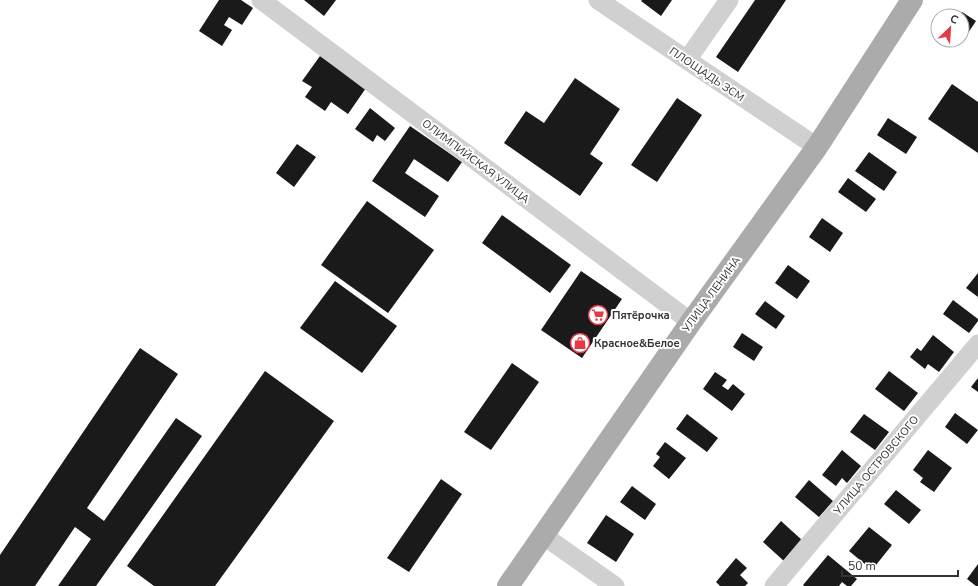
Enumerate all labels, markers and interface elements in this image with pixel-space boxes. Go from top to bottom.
north arrow [930,8,970,48]
text: С [947,11,961,28]
street label: ПЛОЩАДЬ ЗСМ [666,44,747,105]
street label: ОЛИМПИЙСКАЯ УЛИЦА [419,116,533,207]
street label: УЛИЦА ЛЕНИНА [678,253,744,336]
supermarket icon: Пятёрочка [587,304,609,326]
place label: Пятёрочка [612,308,670,323]
shop icon: Красное&Белое [569,332,591,354]
place label: Красное&Белое [594,336,680,351]
street label: УЛИЦА ОСТРОВСКОГО [830,413,922,519]
scale bar [842,552,958,578]
text: 50 m [848,558,876,574]

